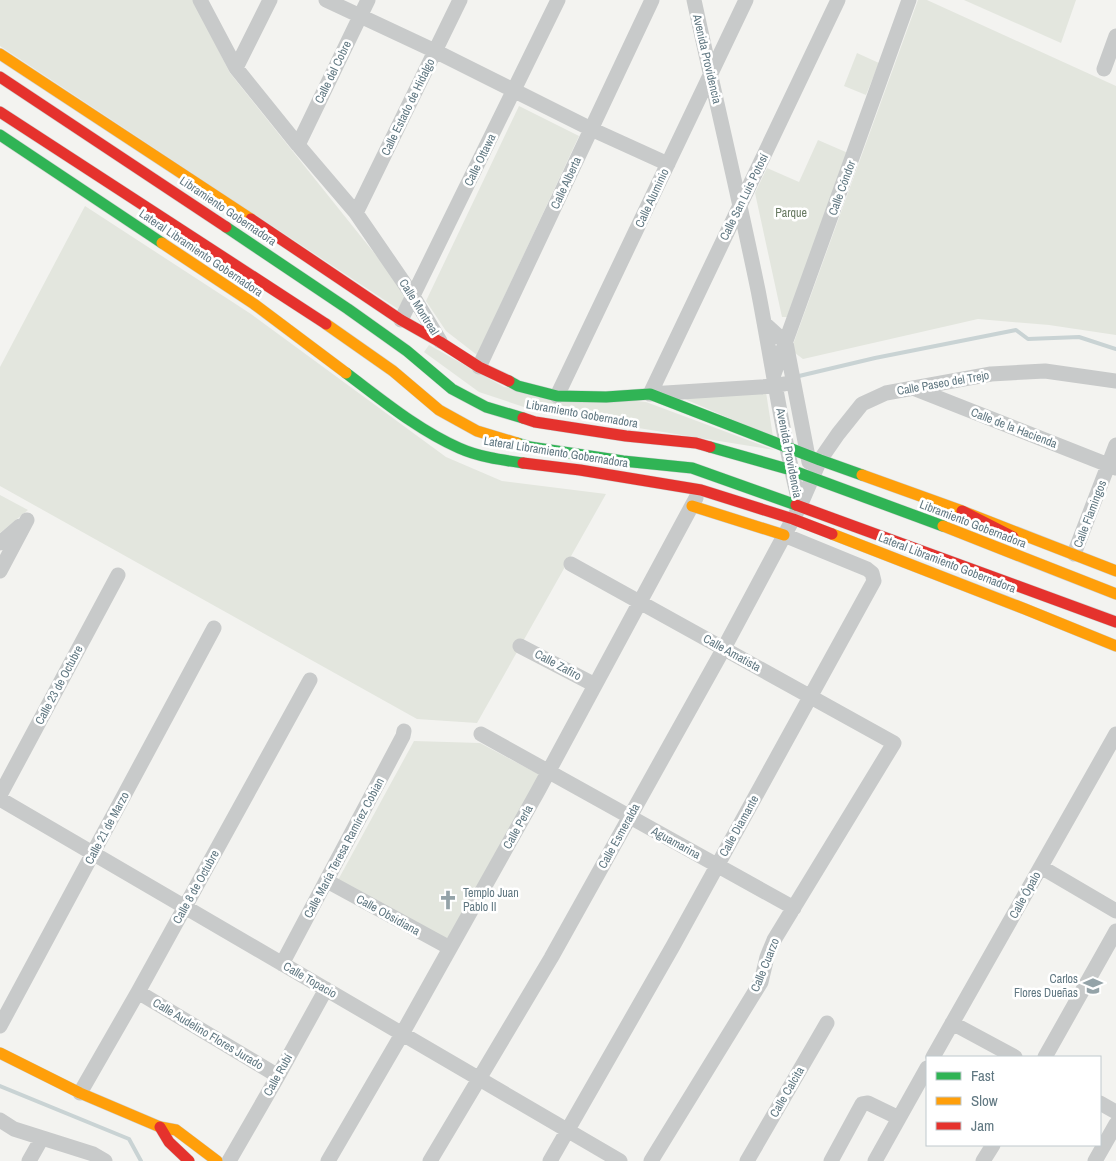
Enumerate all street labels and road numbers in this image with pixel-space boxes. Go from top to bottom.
street label: Avenida Providencia [689,12,725,106]
street label: Calle del Cobre [311,38,355,106]
street label: Calle Estado de Hidalgo [378,56,438,158]
street label: Calle Ottawa [460,131,500,189]
street label: Calle San Luis Potosí [716,151,772,243]
street label: Calle Alberta [547,154,585,212]
street label: Calle Cóndor [825,158,860,218]
street label: Calle Aluminio [631,166,673,230]
street label: Libramiento Gobernadora [177,173,280,250]
street label: Lateral Libramiento Gobernadora [136,206,266,301]
street label: Calle Montreal [395,276,443,338]
street label: Calle Paseo del Trejo [896,367,990,399]
street label: Libramiento Gobernadora [525,396,640,432]
street label: Calle de la Hacienda [968,404,1060,452]
street label: Avenida Providencia [772,406,806,500]
street label: Lateral Libramiento Gobernadora [483,433,630,471]
street label: Calle Flamingos [1070,478,1110,550]
street label: Libramiento Gobernadora [917,496,1029,552]
street label: Lateral Libramiento Gobernadora [876,529,1019,597]
street label: Calle Amatista [700,631,764,676]
street label: Calle 23 de Octubre [31,643,87,727]
street label: Calle Zafiro [532,646,584,684]
street label: Calle María Teresa Ramírez Cobian [300,775,388,921]
street label: Calle 21 de Marzo [81,789,133,867]
street label: Calle Diamante [716,792,762,860]
street label: Calle Esmeralda [595,800,644,871]
street label: Calle Perla [499,802,537,852]
street label: Aguamarina [648,823,704,863]
street label: Calle 8 de Octubre [169,847,223,927]
street label: Calle Ópalo [1006,869,1044,921]
street label: Calle Obsidiana [353,891,423,939]
street label: Calle Cuarzo [747,936,783,994]
street label: Calle Topacio [280,958,340,1002]
street label: Calle Audelino Flores Jurado [150,995,266,1073]
street label: Calle Rubí [260,1051,296,1099]
street label: Calle Calcita [766,1063,808,1120]

